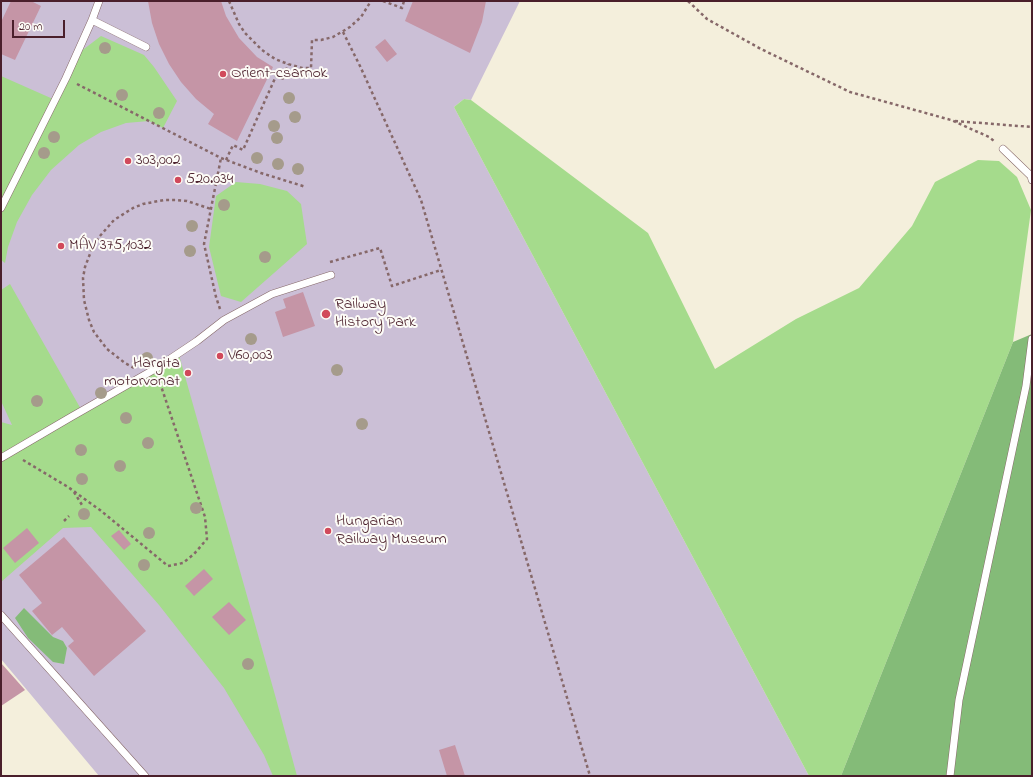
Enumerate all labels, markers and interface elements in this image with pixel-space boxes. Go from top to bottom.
scale bar [14,12,67,38]
text: 20 m [19,18,42,36]
place label: Orient-csarnok [231,64,327,84]
marker: Orient-csarnok [218,69,228,79]
place label: 303,002 [136,151,181,171]
marker: 303,002 [123,156,133,166]
place label: 520.034 [186,170,233,190]
marker: 520.034 [173,175,183,185]
place label: MÁV 375,1032 [69,236,152,256]
marker: MÁV 375,1032 [56,241,66,251]
place label: Railway History Park [335,295,416,333]
marker: Railway History Park [320,308,332,320]
place label: V60,003 [228,346,273,366]
marker: V60,003 [215,351,225,361]
place label: Hargita motorvonat [104,354,180,392]
marker: Hargita motorvonat [183,368,193,378]
place label: Hungarian Railway Museum [336,512,447,550]
marker: Hungarian Railway Museum [323,526,333,536]

